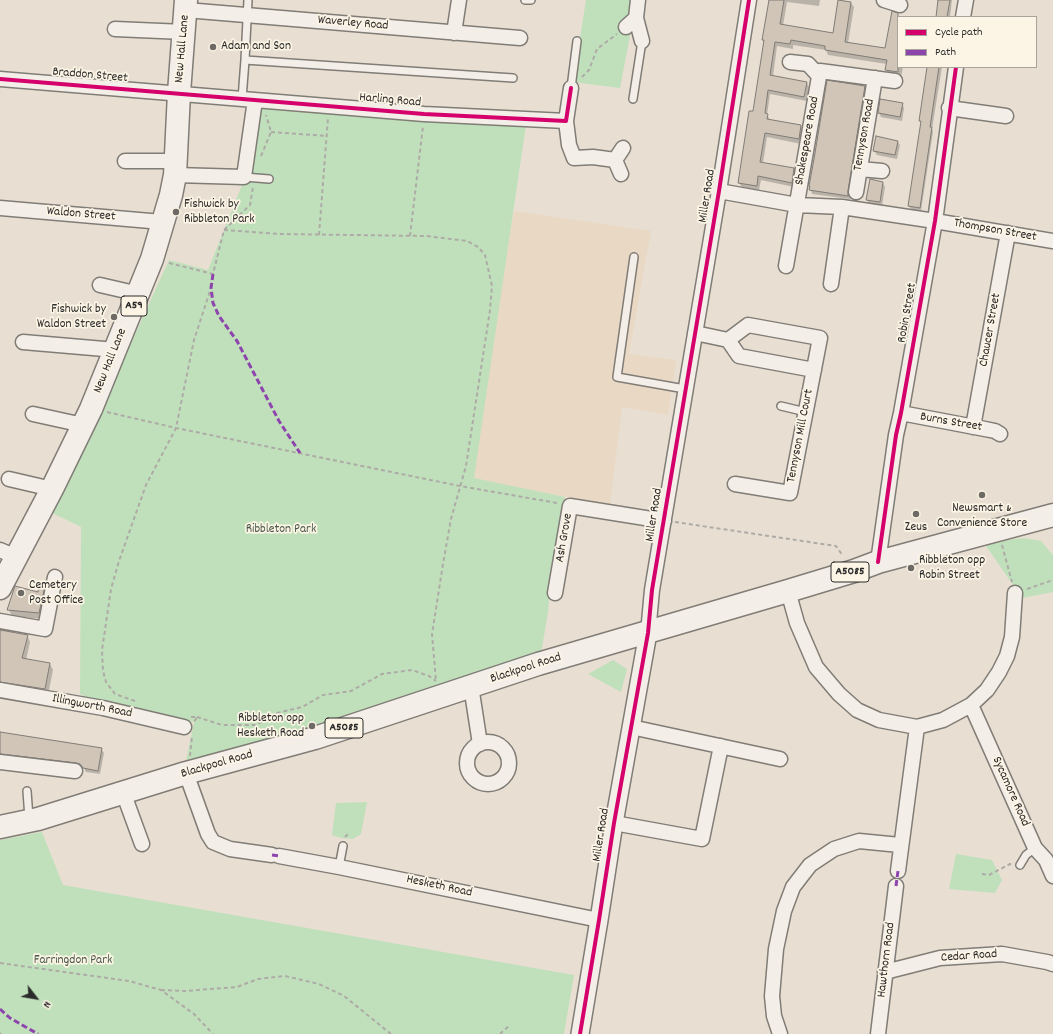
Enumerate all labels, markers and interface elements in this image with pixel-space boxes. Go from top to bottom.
street label: Waverley Road [317,13,389,35]
street label: New Hall Lane [172,14,194,84]
legend [897,16,1037,68]
text: Cycle path [935,24,983,41]
place label: Adam and Son [221,39,291,55]
marker: Adam and Son [208,42,218,52]
text: Path [935,44,956,61]
street label: Braddon Street [52,65,128,87]
street label: Harling Road [358,91,422,111]
street label: Shakespeare Road [793,95,823,187]
street label: Tennyson Road [851,98,879,172]
street label: Miller Road [696,168,720,224]
place label: Fishwick by Ribbleton Park [184,197,254,228]
street label: Waldon Street [46,204,116,226]
marker: Fishwick by Ribbleton Park [171,207,181,217]
street label: Thompson Street [952,216,1038,246]
street label: Robin Street [895,282,921,344]
street label: Chaucer Street [977,292,1005,368]
road number: A59 [121,296,147,316]
place label: Fishwick by Waldon Street [37,302,106,333]
marker: Fishwick by Waldon Street [109,312,119,322]
street label: New Hall Lane [91,326,131,396]
street label: Tennyson Mill Court [784,388,818,484]
street label: Burns Street [919,410,983,436]
street label: Miller Road [643,487,667,543]
marker: Newsmart & Convenience Store [977,490,987,500]
place label: Newsmart & Convenience Store [937,501,1027,532]
marker: Zeus [911,509,921,519]
street label: Ash Grove [553,512,577,564]
place label: Zeus [905,520,927,536]
park label: Ribbleton Park [246,522,316,538]
place label: Ribbleton opp Robin Street [919,553,985,584]
road number: A5085 [831,562,869,582]
marker: Ribbleton opp Robin Street [906,563,916,573]
place label: Cemetery Post Office [29,578,83,609]
marker: Cemetery Post Office [16,588,26,598]
street label: Blackpool Road [488,650,564,688]
street label: Illingworth Road [51,692,133,722]
place label: Ribbleton opp Hesketh Road [237,711,304,742]
road number: A5085 [325,718,363,738]
marker: Ribbleton opp Hesketh Road [307,721,317,731]
street label: Blackpool Road [179,747,255,783]
street label: Sycamore Road [988,755,1032,829]
street label: Miller Road [590,807,614,863]
street label: Hesketh Road [405,872,473,902]
street label: Hawthorn Road [875,921,899,999]
street label: Cedar Road [940,947,998,967]
park label: Farringdon Park [34,953,112,969]
north arrow [16,978,56,1018]
text: N [38,998,55,1011]

